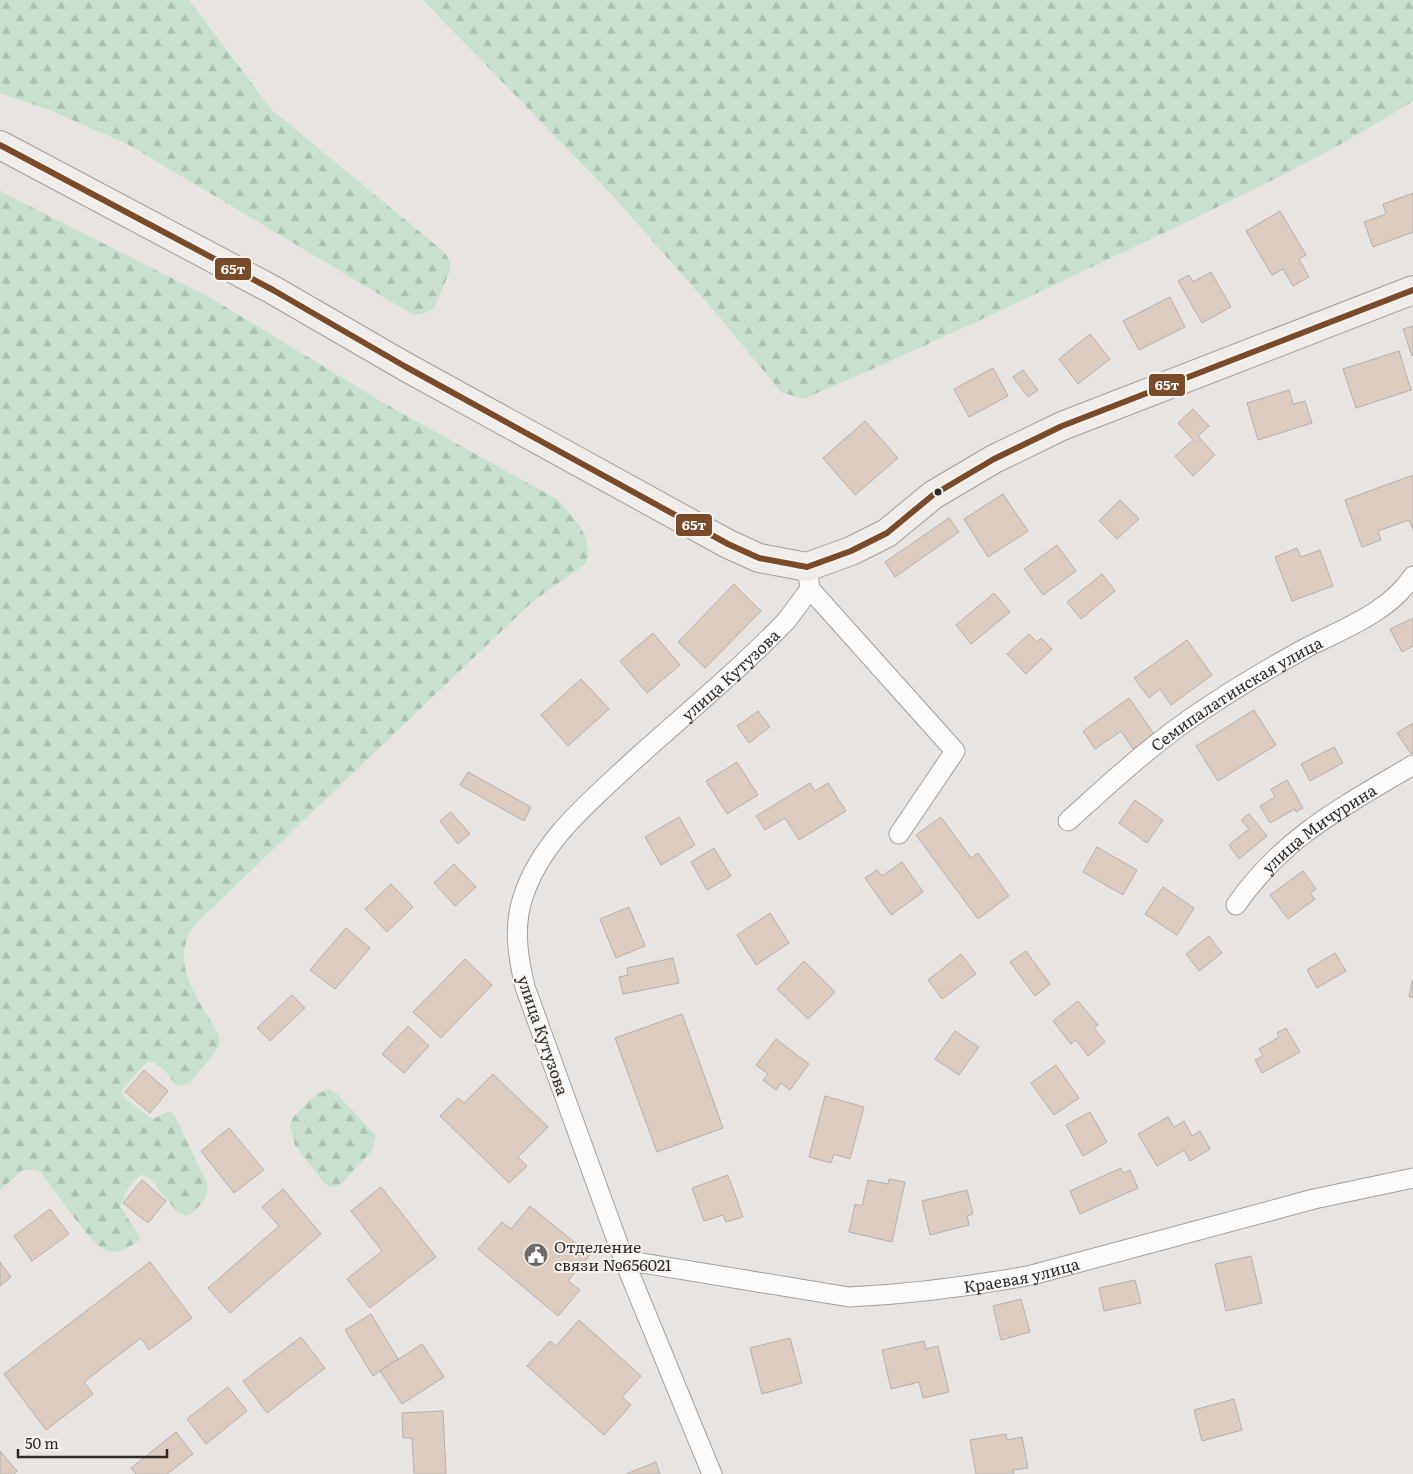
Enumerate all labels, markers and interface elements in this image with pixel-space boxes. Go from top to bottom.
line badge: 65т [214,257,252,281]
text: 65т [221,258,246,278]
line badge: 65т [1148,373,1186,397]
text: 65т [1155,374,1180,394]
unlabelled marker [933,487,943,497]
line badge: 65т [675,513,713,537]
text: 65т [682,514,707,534]
street label: улица Кутузова [675,623,785,726]
street label: Семипалатинская улица [1145,630,1327,756]
street label: улица Мичурина [1256,777,1381,878]
street label: улица Кутузова [512,972,576,1099]
place label: Отделение связи №656021 [554,1234,672,1276]
public building icon: Отделение связи №656021 [523,1242,549,1268]
street label: Краевая улица [962,1251,1082,1298]
scale bar [18,1426,166,1458]
text: 50 m [25,1431,59,1454]

